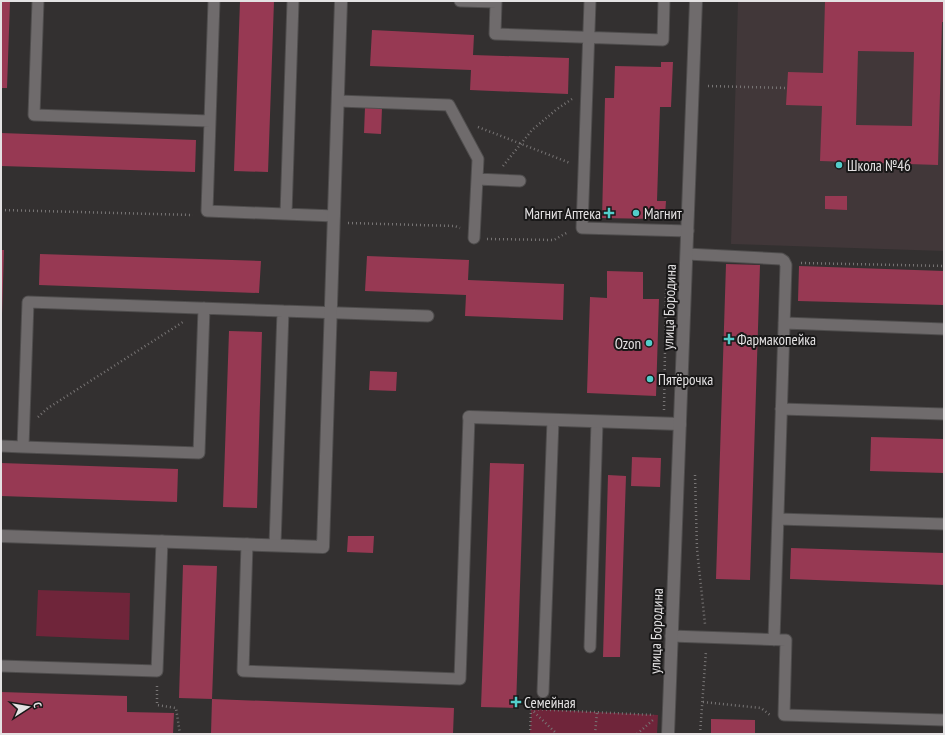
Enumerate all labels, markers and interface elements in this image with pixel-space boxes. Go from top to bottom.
place label: Школа №46 [847,156,911,175]
marker: Школа №46 [834,160,844,170]
place label: Магнит Аптека [525,204,601,223]
place label: Магнит [644,204,682,223]
marker: Магнит Аптека [604,208,614,218]
marker: Магнит [631,208,641,218]
street label: улица Бородина [658,264,680,350]
place label: Фармакопейка [737,330,816,349]
place label: Ozon [615,334,641,353]
marker: Фармакопейка [724,334,734,344]
marker: Ozon [644,338,654,348]
place label: Пятёрочка [658,370,713,389]
marker: Пятёрочка [645,374,655,384]
street label: улица Бородина [645,588,667,674]
north arrow [8,687,48,727]
place label: Семейная [524,693,576,712]
marker: Семейная [511,697,521,707]
text: С [30,701,45,709]

